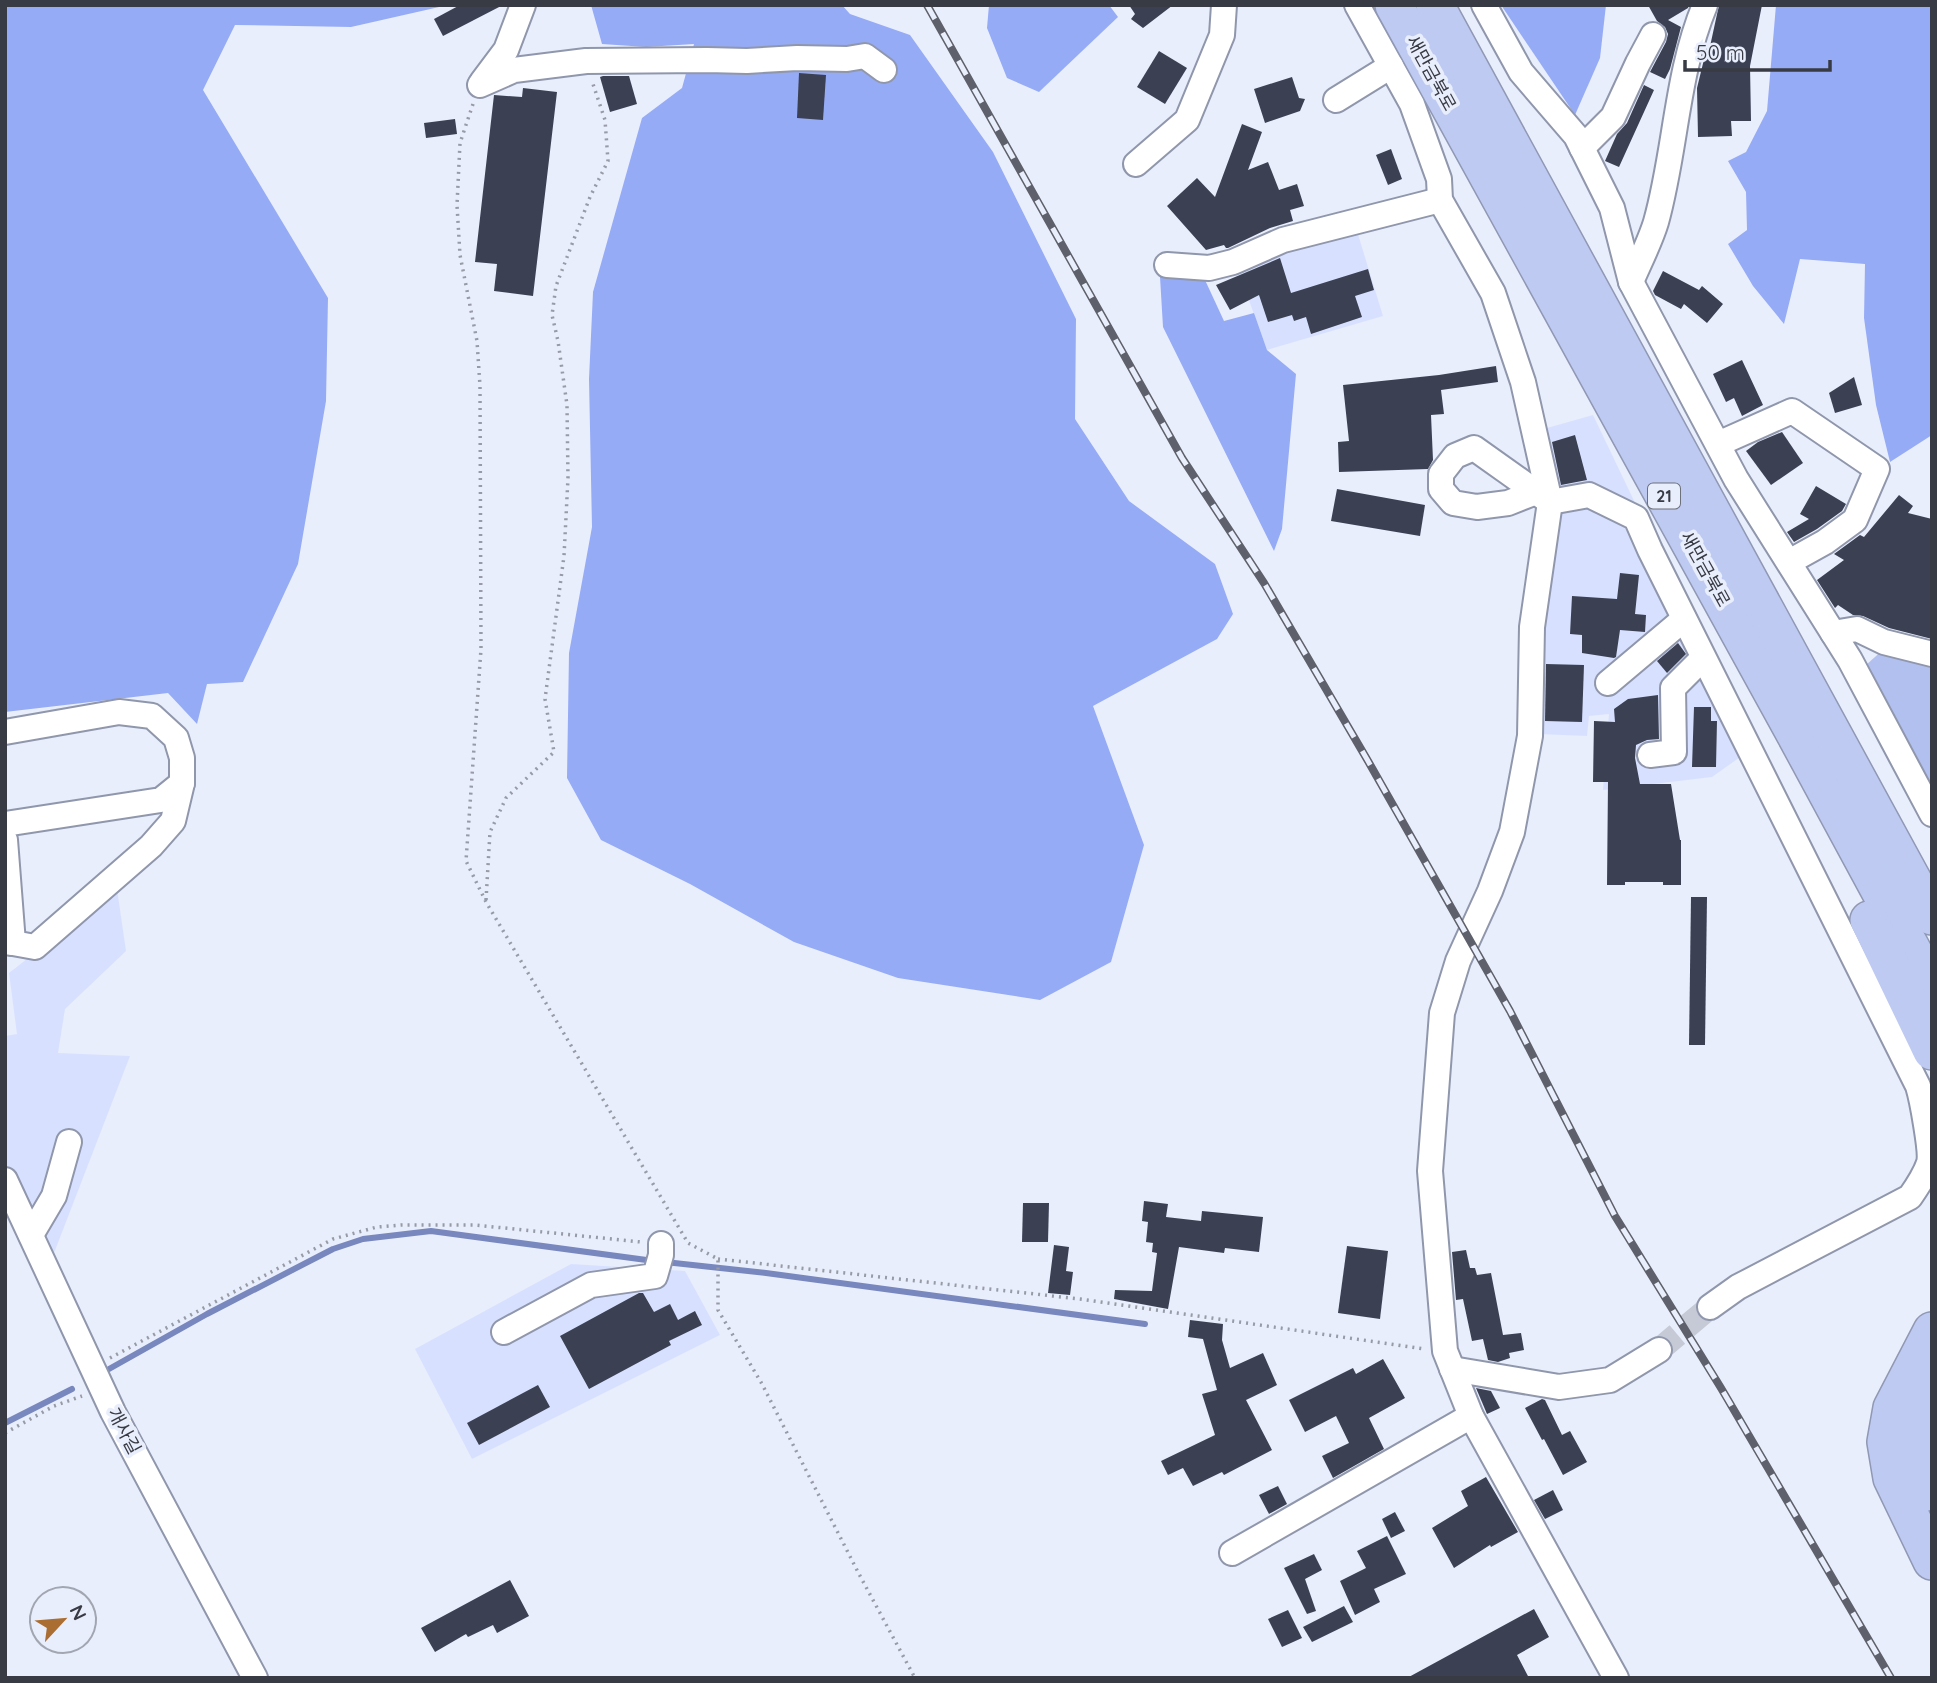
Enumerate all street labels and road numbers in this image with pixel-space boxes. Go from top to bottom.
street label: 새만금북로 [1401,31,1462,115]
road number: 21 [1648,484,1680,509]
street label: 새만금북로 [1675,527,1736,611]
street label: 개사길 [103,1403,146,1458]

